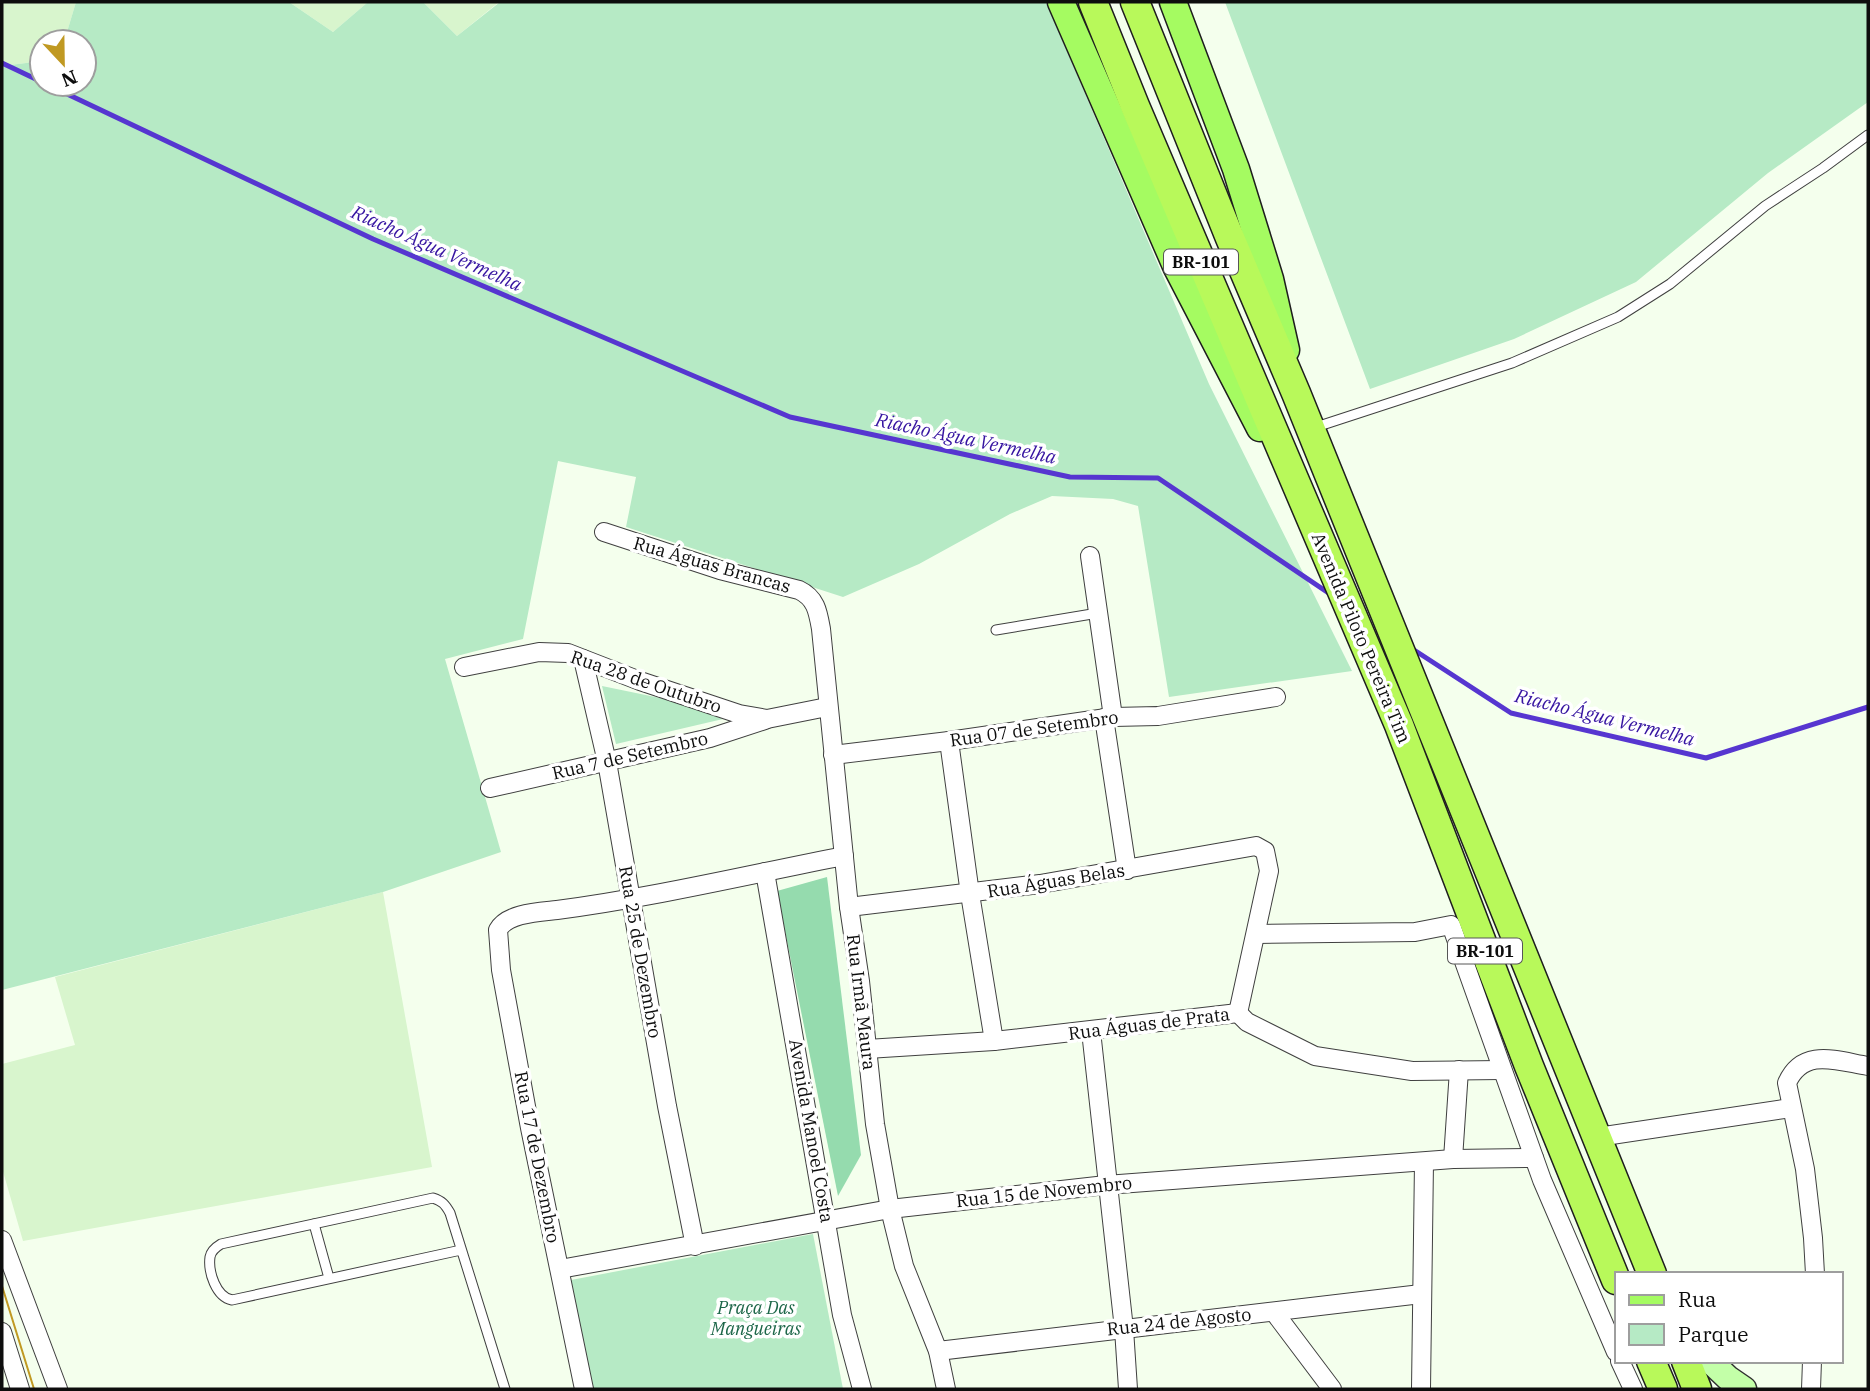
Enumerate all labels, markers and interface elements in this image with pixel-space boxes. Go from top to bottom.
north arrow [28,28,98,98]
text: N [58,65,81,93]
water label: Riacho Água Vermelha [347,199,527,297]
road number: BR-101 [1164,250,1238,274]
water label: Riacho Água Vermelha [873,407,1059,469]
street label: Avenida Piloto Pereira Tim [1307,529,1416,747]
street label: Rua Águas Brancas [631,531,793,598]
street label: Rua 28 de Outubro [568,645,725,718]
water label: Riacho Água Vermelha [1512,683,1698,751]
street label: Rua 07 de Setembro [948,705,1120,752]
street label: Rua 7 de Setembro [550,726,710,785]
street label: Rua Águas Belas [986,858,1126,903]
street label: Rua 25 de Dezembro [614,864,667,1040]
street label: Rua Irmã Maura [842,933,881,1071]
road number: BR-101 [1448,939,1522,964]
street label: Rua Águas de Prata [1067,1002,1231,1045]
street label: Avenida Manoel Costa [784,1037,839,1225]
street label: Rua 17 de Dezembro [510,1069,565,1245]
street label: Rua 15 de Novembro [955,1171,1133,1212]
legend [1615,1272,1842,1363]
text: Rua [1678,1285,1716,1313]
park label: Praça Das Mangueiras [710,1296,801,1340]
street label: Rua 24 de Agosto [1106,1302,1252,1341]
text: Parque [1678,1320,1748,1348]

